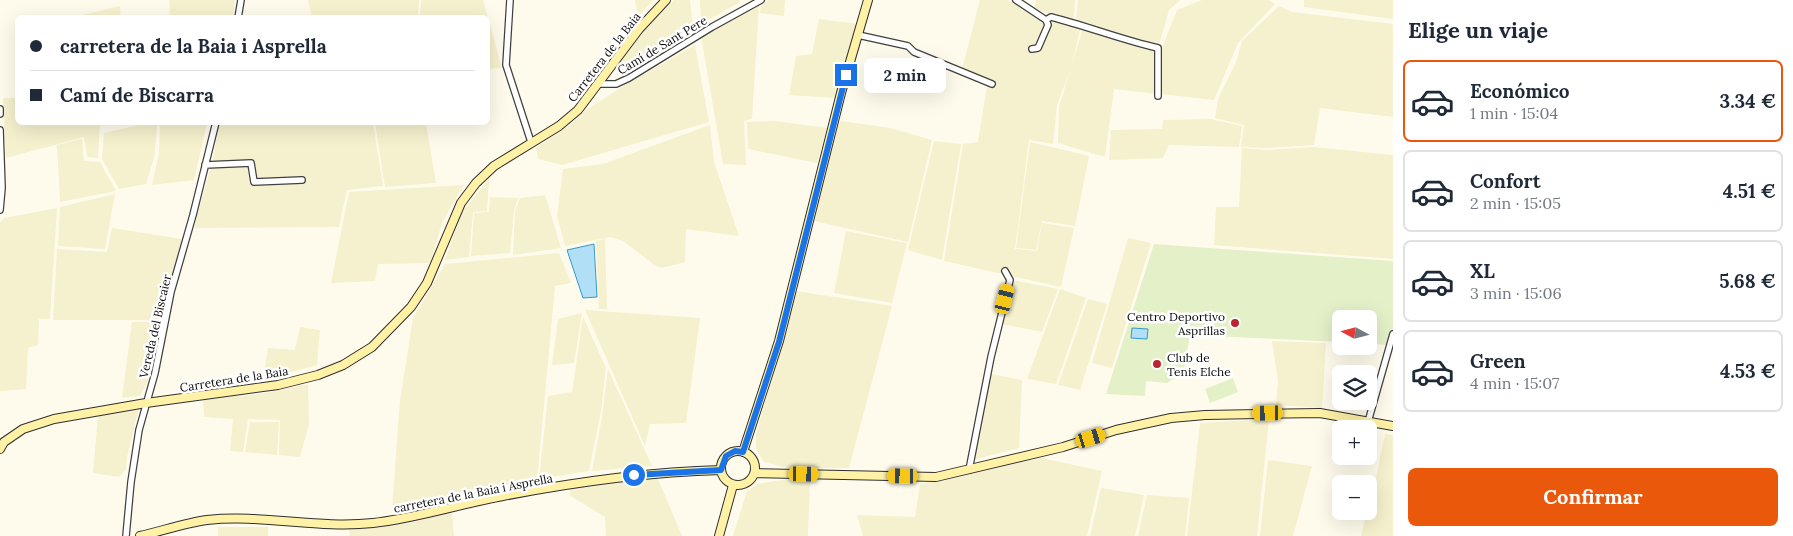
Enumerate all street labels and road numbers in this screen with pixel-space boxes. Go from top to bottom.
street label: Carretera de la Baia [564,9,644,105]
street label: Camí de Sant Pere [614,12,710,78]
street label: Vereda del Biscaier [136,272,174,380]
street label: Carretera de la Baia [179,363,289,395]
street label: carretera de la Baia i Asprella [392,470,554,516]

